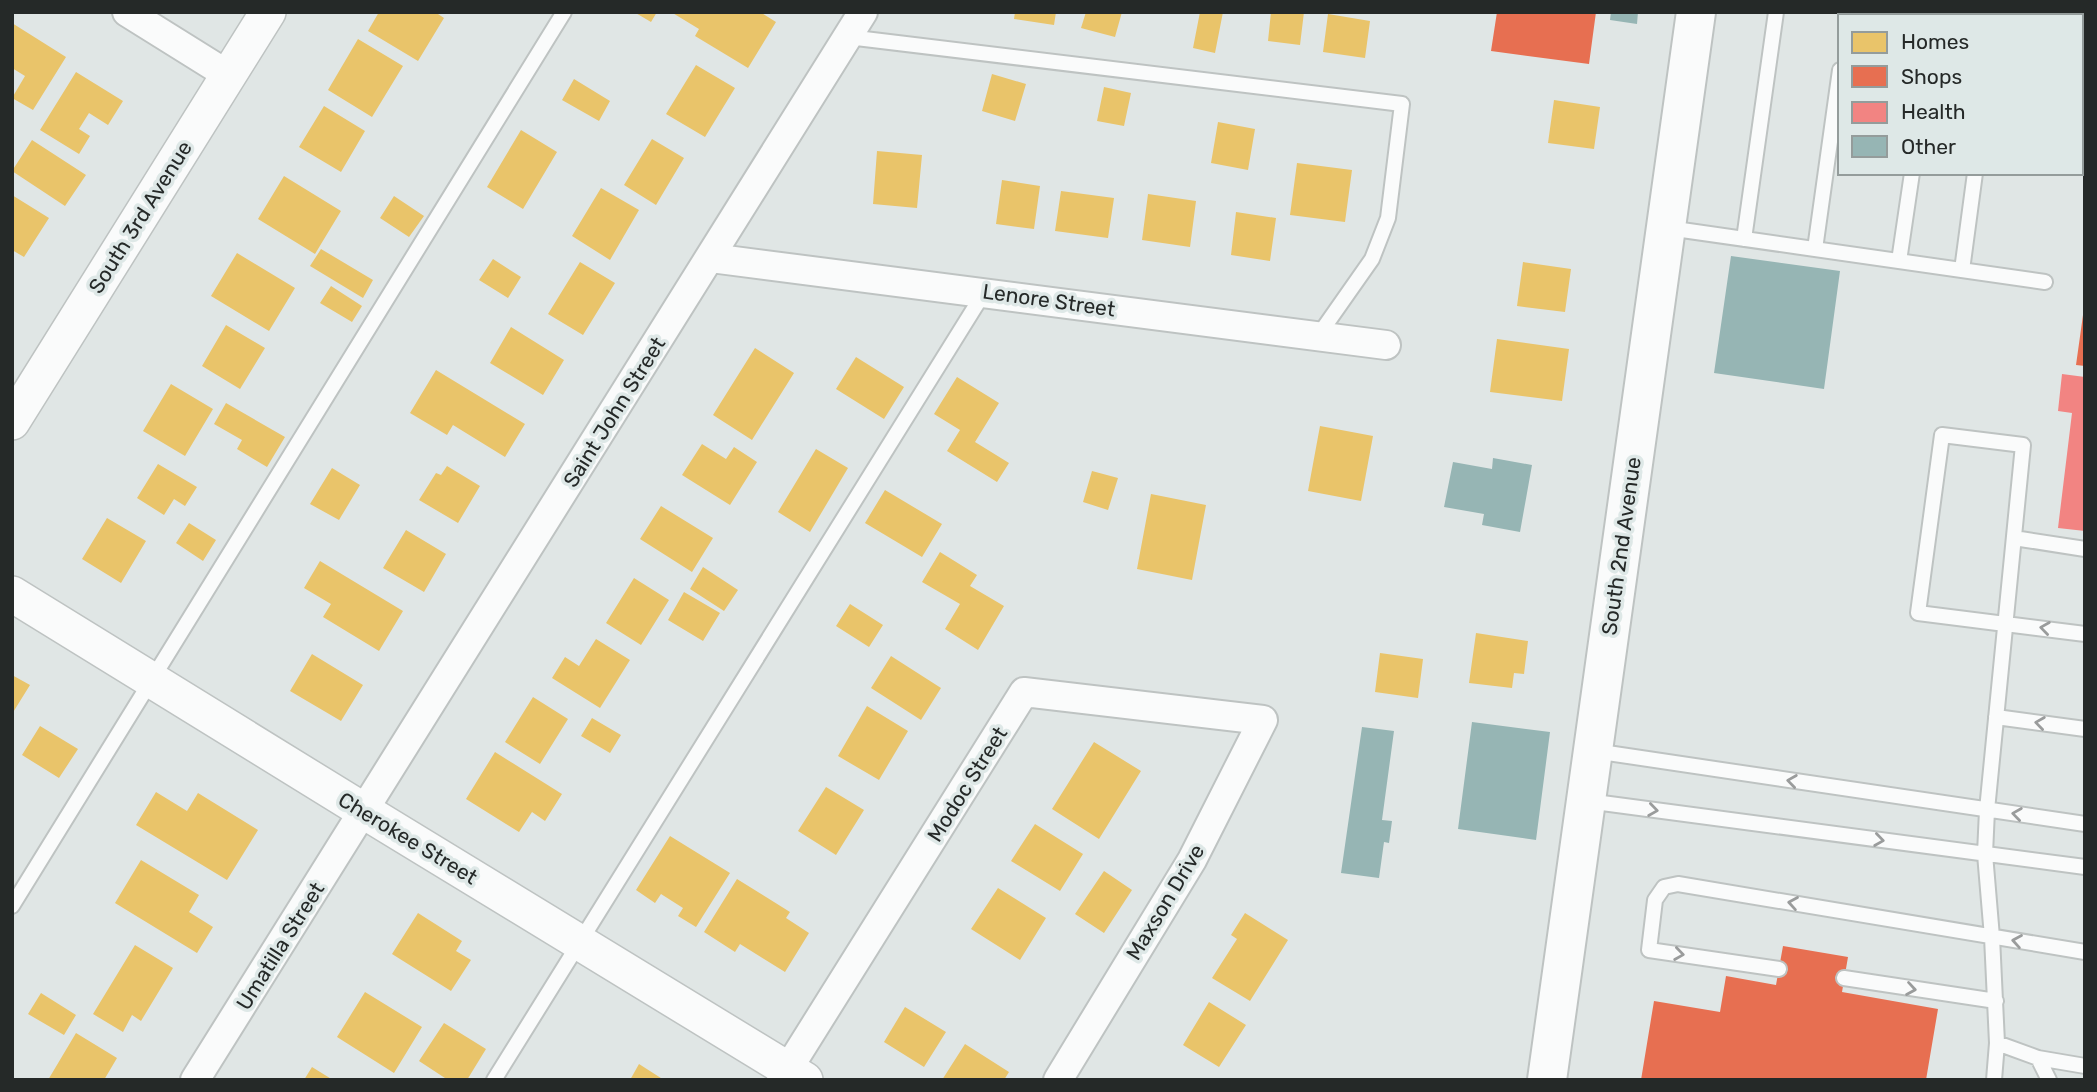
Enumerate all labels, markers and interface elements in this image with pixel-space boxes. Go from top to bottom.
legend [1838,14,2083,175]
text: Homes [1901,29,1969,54]
text: Shops [1901,64,1962,89]
text: Health [1901,99,1965,124]
text: Other [1901,134,1956,159]
street label: South 3rd Avenue [83,136,197,298]
street label: Lenore Street [981,278,1117,322]
street label: Saint John Street [558,332,670,492]
street label: South 2nd Avenue [1596,455,1646,637]
one-way arrow [2039,621,2051,636]
one-way arrow [2034,716,2046,731]
street label: Modoc Street [922,722,1012,846]
one-way arrow [1786,774,1798,789]
street label: Cherokee Street [334,787,482,889]
one-way arrow [1648,802,1659,817]
one-way arrow [2011,807,2023,822]
one-way arrow [1873,832,1885,847]
street label: Maxson Drive [1121,840,1209,964]
street label: Umatilla Street [231,878,329,1014]
one-way arrow [1787,896,1799,911]
one-way arrow [2012,934,2023,949]
one-way arrow [1673,947,1685,962]
one-way arrow [1905,981,1917,996]

